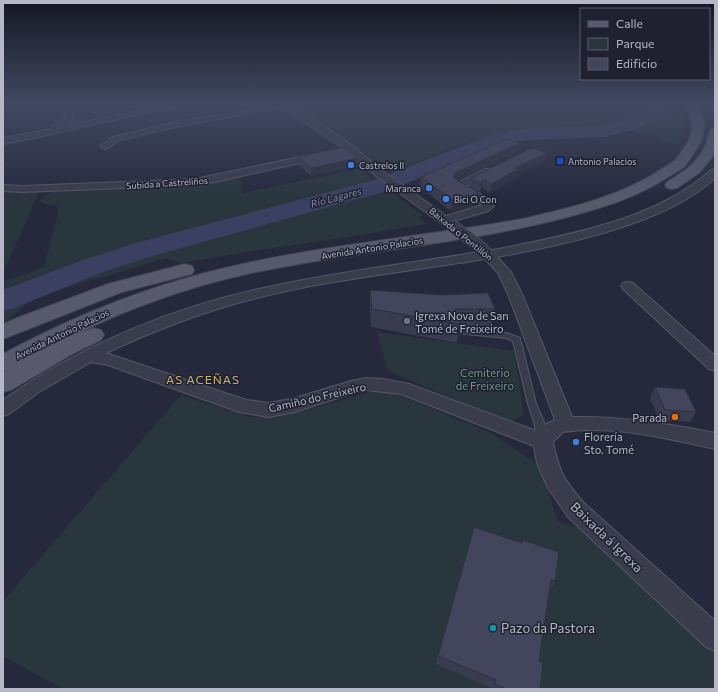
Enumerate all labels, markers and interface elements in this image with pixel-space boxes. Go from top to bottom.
legend [580,8,710,80]
text: Calle [616,16,643,30]
text: Parque [616,36,654,50]
text: Edificio [616,56,657,70]
marker: Antonio Palacios [555,156,565,166]
place label: Antonio Palacios [568,156,636,167]
marker: Castrelos II [346,160,356,170]
place label: Castrelos II [359,160,404,171]
street label: Subida a Castreliños [126,175,208,191]
place label: Maranca [385,183,421,194]
marker: Maranca [424,183,434,193]
water label: Río Lagares [309,184,363,210]
marker: Bici O Con [441,194,451,204]
place label: Bici O Con [454,194,496,205]
street label: Baixada ó Pontillón [427,205,495,263]
street label: Avenida Antonio Palacios [320,235,424,261]
street label: Avenida Antonio Palacios [13,307,111,361]
place label: Igrexa Nova de San Tomé de Freixeiro [415,309,509,335]
marker: Igrexa Nova de San Tomé de Freixeiro [402,316,412,326]
park label: Cemiterio de Freixeiro [456,366,515,392]
district label: AS ACEÑAS [166,372,240,386]
street label: Camiño do Freixeiro [267,379,367,415]
place label: Parada [632,411,667,424]
marker: Parada [670,412,680,422]
place label: Florería Sto. Tomé [584,430,634,456]
marker: Florería Sto. Tomé [571,437,581,447]
street label: Baixada á Igrexa [567,498,647,576]
place label: Pazo da Pastora [501,620,595,636]
marker: Pazo da Pastora [488,623,498,633]

